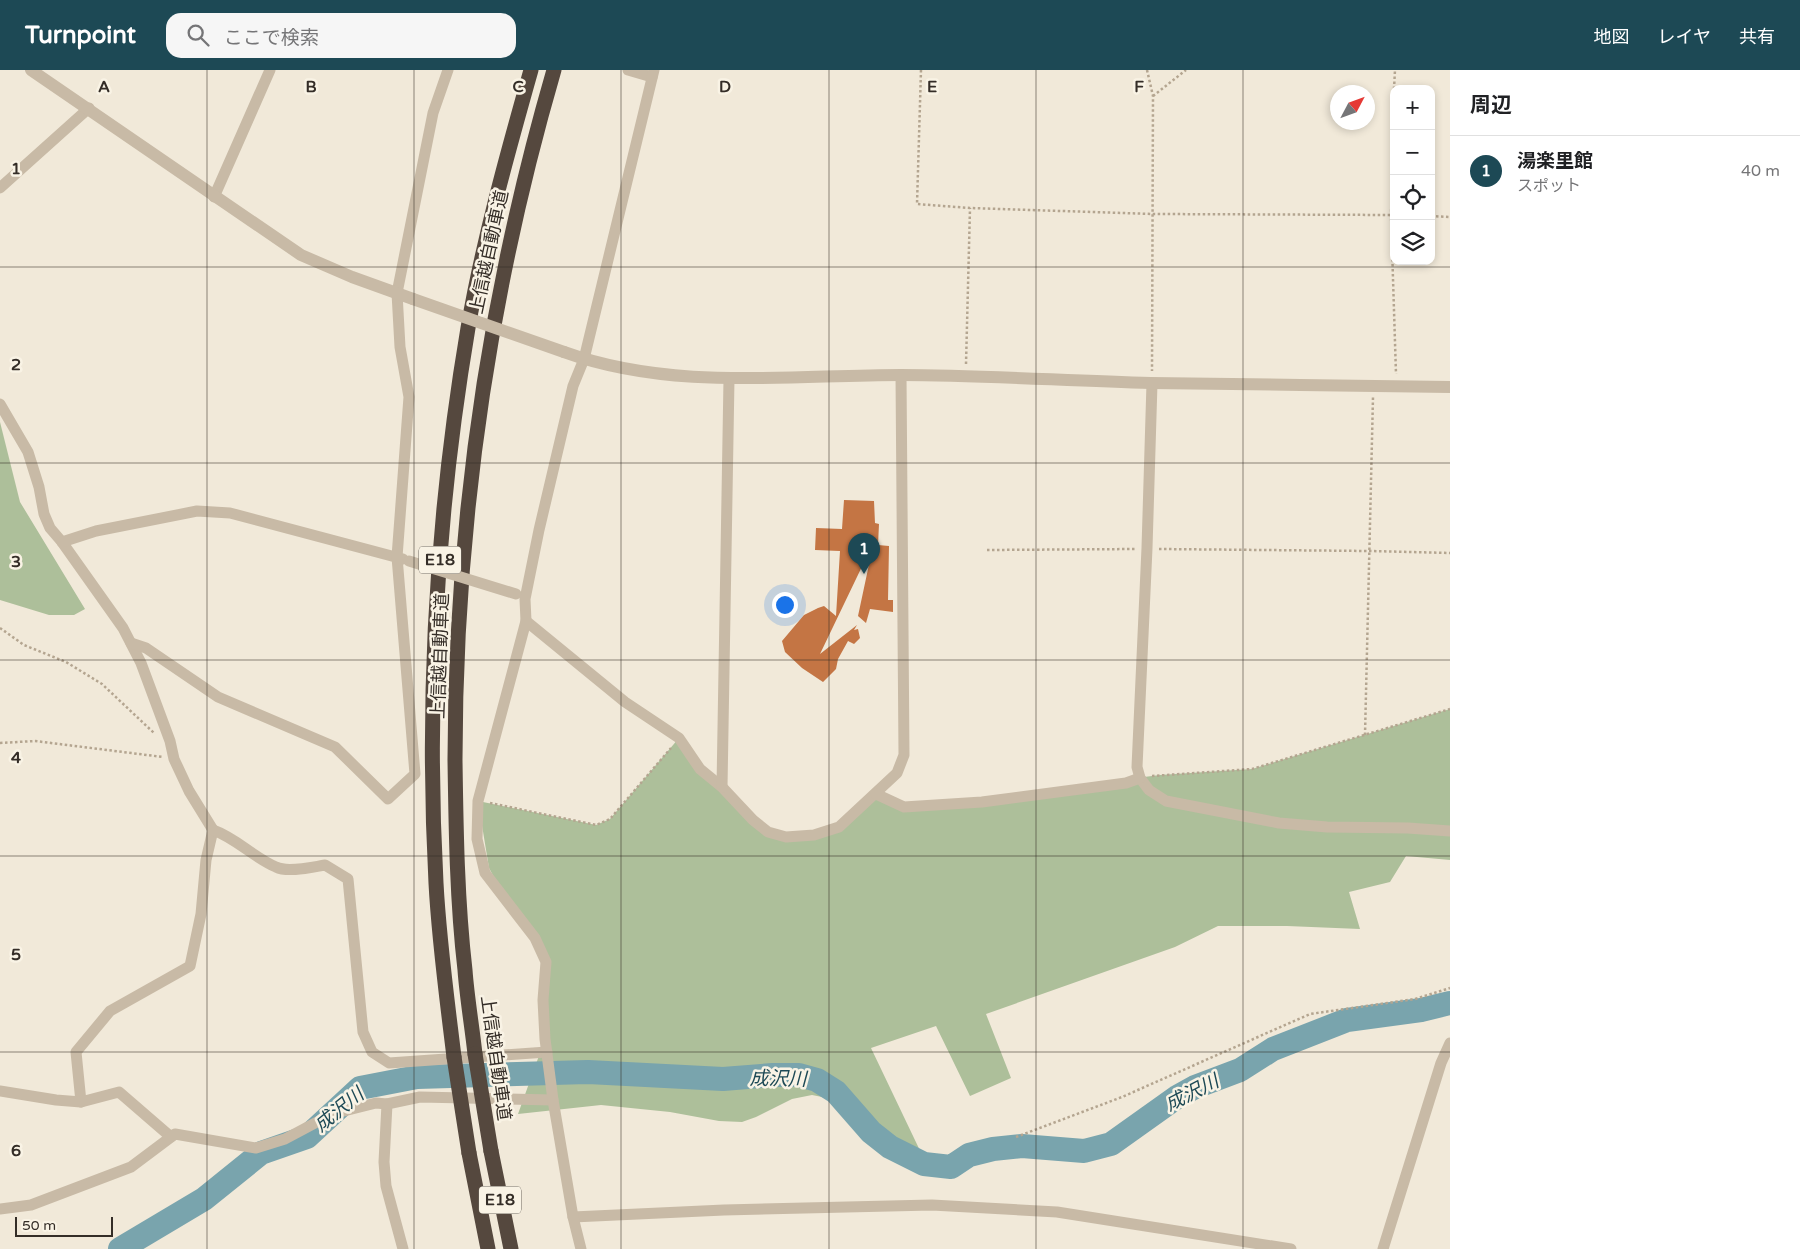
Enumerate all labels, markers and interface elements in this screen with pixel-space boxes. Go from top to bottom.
search box [166,13,516,58]
text: Turnpoint [25,21,136,50]
icon: search [184,21,212,49]
text: 地図 [1594,26,1630,48]
text: レイヤ [1658,26,1711,48]
text: 共有 [1739,26,1775,48]
text: ここで検索 [224,27,319,49]
text: A [98,77,110,97]
text: B [305,77,317,97]
text: C [512,77,524,97]
text: D [719,77,731,97]
text: E [927,77,937,97]
text: F [1134,77,1144,97]
north arrow [1330,85,1375,130]
map controls [1390,85,1435,265]
button: + [1390,85,1435,130]
text: 周辺 [1470,93,1512,118]
button: − [1390,130,1435,175]
text: 湯楽里館 [1517,150,1593,172]
text: 1 [11,159,21,179]
text: 1 [1481,161,1491,181]
text: 40 m [1741,161,1780,181]
button: locate [1390,175,1435,220]
text: スポット [1517,176,1581,196]
street label: 上信越自動車道 [465,188,513,316]
button: layers [1390,220,1435,265]
text: 2 [11,355,21,375]
pin: 1 [848,533,880,574]
road number: E18 [419,546,461,574]
text: 3 [11,552,21,572]
your location [772,592,798,618]
street label: 上信越自動車道 [427,593,453,719]
text: 4 [11,748,21,768]
text: 5 [11,945,21,965]
street label: 上信越自動車道 [476,994,516,1122]
water label: 成沢川 [749,1068,809,1091]
water label: 成沢川 [1162,1069,1224,1116]
water label: 成沢川 [310,1082,370,1136]
text: 6 [11,1141,21,1161]
road number: E18 [479,1186,521,1214]
scale bar [15,1214,112,1237]
text: 50 m [22,1217,56,1234]

